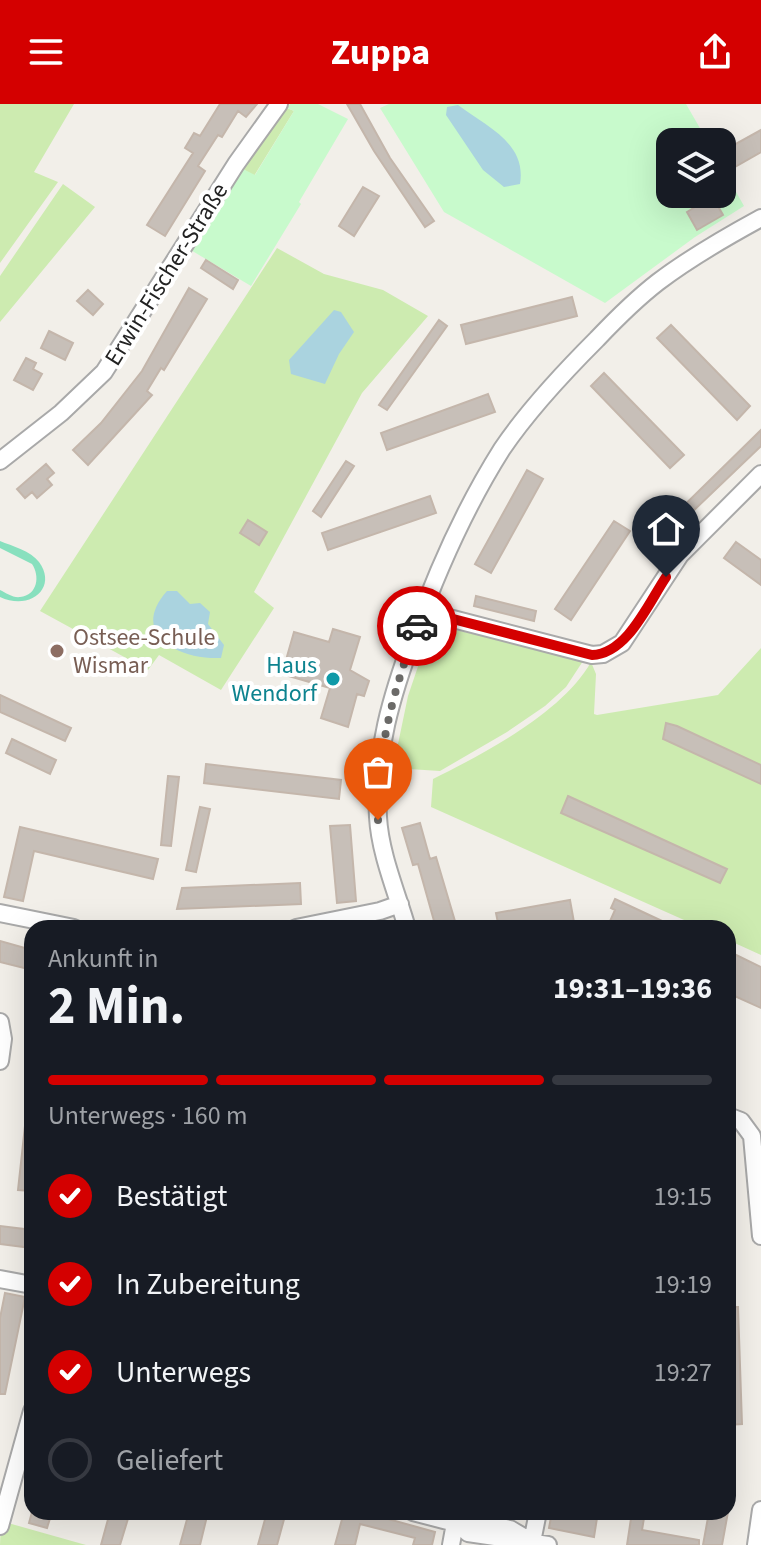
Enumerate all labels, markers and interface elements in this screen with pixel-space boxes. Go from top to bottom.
text: Zuppa [331,27,430,78]
icon: menu [24,30,68,74]
icon: share [693,30,737,74]
map controls [656,128,736,208]
button: layers [656,128,736,208]
street label: Erwin-Fischer-Straße [96,176,237,372]
pin [632,495,700,577]
icon: home [644,507,688,551]
courier [377,586,457,666]
icon: car [395,604,439,648]
place label: Ostsee-Schule Wismar [73,620,215,683]
marker: Ostsee-Schule Wismar [48,642,66,660]
place label: Haus Wendorf [231,648,318,711]
marker: Haus Wendorf [324,670,342,688]
pin [344,738,412,820]
icon: bag [356,750,400,794]
text: Ankunft in [48,940,158,977]
text: 19:31–19:36 [553,967,712,1010]
text: 2 Min. [48,970,185,1044]
text: Unterwegs · 160 m [48,1097,247,1134]
icon: check [48,1174,92,1218]
text: Bestätigt [116,1175,227,1218]
text: 19:15 [654,1178,712,1215]
icon: check [48,1262,92,1306]
text: In Zubereitung [116,1263,300,1306]
text: 19:19 [654,1266,712,1303]
icon: check [48,1350,92,1394]
text: Unterwegs [116,1351,251,1394]
text: 19:27 [654,1354,712,1391]
text: Geliefert [116,1439,223,1482]

